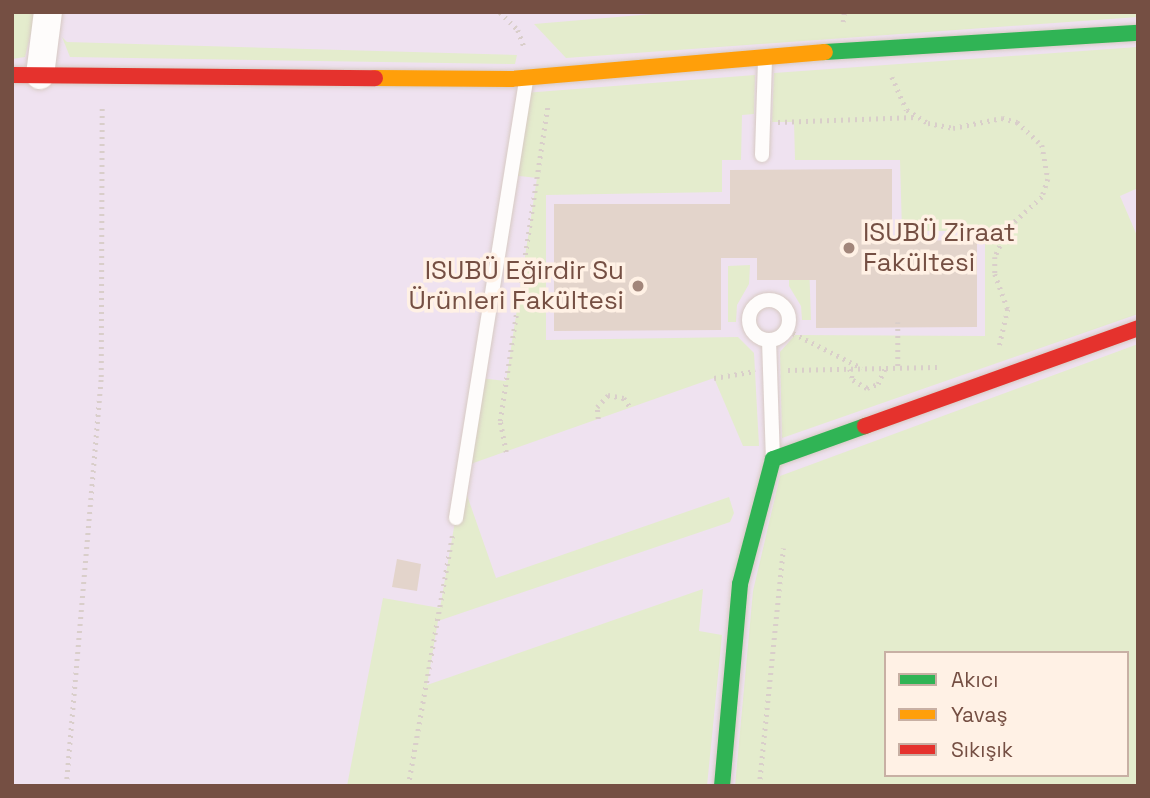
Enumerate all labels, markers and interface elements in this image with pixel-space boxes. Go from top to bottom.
place label: ISUBÜ Ziraat Fakültesi [863,217,1016,278]
marker: ISUBÜ Ziraat Fakültesi [841,240,857,256]
place label: ISUBÜ Eğirdir Su Ürünleri Fakültesi [408,255,624,316]
marker: ISUBÜ Eğirdir Su Ürünleri Fakültesi [630,278,646,294]
legend [884,651,1129,777]
text: Akıcı [951,666,998,693]
text: Yavaş [951,701,1008,728]
text: Sıkışık [951,736,1013,763]

